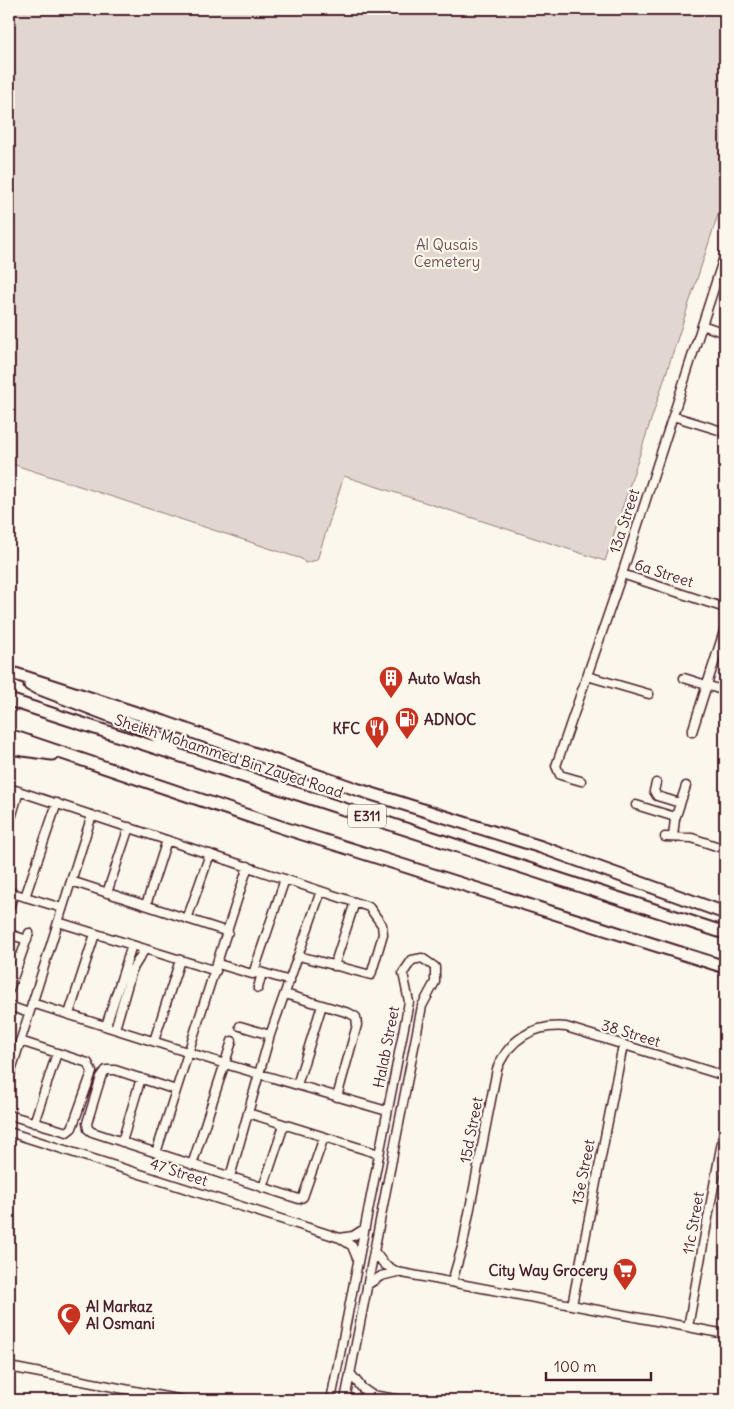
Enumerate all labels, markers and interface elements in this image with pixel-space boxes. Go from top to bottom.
park label: Al Qusais Cemetery [414,235,480,271]
street label: 13a Street [605,486,643,556]
street label: 6a Street [632,555,696,591]
building icon: Auto Wash [378,665,404,699]
place label: Auto Wash [408,669,481,688]
fuel station icon: ADNOC [394,706,420,740]
street label: Sheikh Mohammed Bin Zayed Road [112,710,346,802]
place label: ADNOC [424,710,476,729]
restaurant icon: KFC [364,715,390,749]
place label: KFC [333,719,360,738]
road number: E311 [348,804,386,828]
street label: Halab Street [369,1004,403,1090]
street label: 38 Street [599,1015,663,1051]
street label: 15d Street [455,1095,487,1165]
street label: 13e Street [567,1138,599,1206]
street label: 47 Street [148,1154,210,1190]
street label: 11c Street [678,1190,708,1256]
supermarket icon: City Way Grocery [612,1257,638,1291]
place label: City Way Grocery [489,1261,608,1281]
place label: Al Markaz Al Osmani [86,1297,155,1333]
mosque icon: Al Markaz Al Osmani [56,1302,82,1336]
scale bar [546,1349,652,1381]
text: 100 m [554,1357,596,1376]

